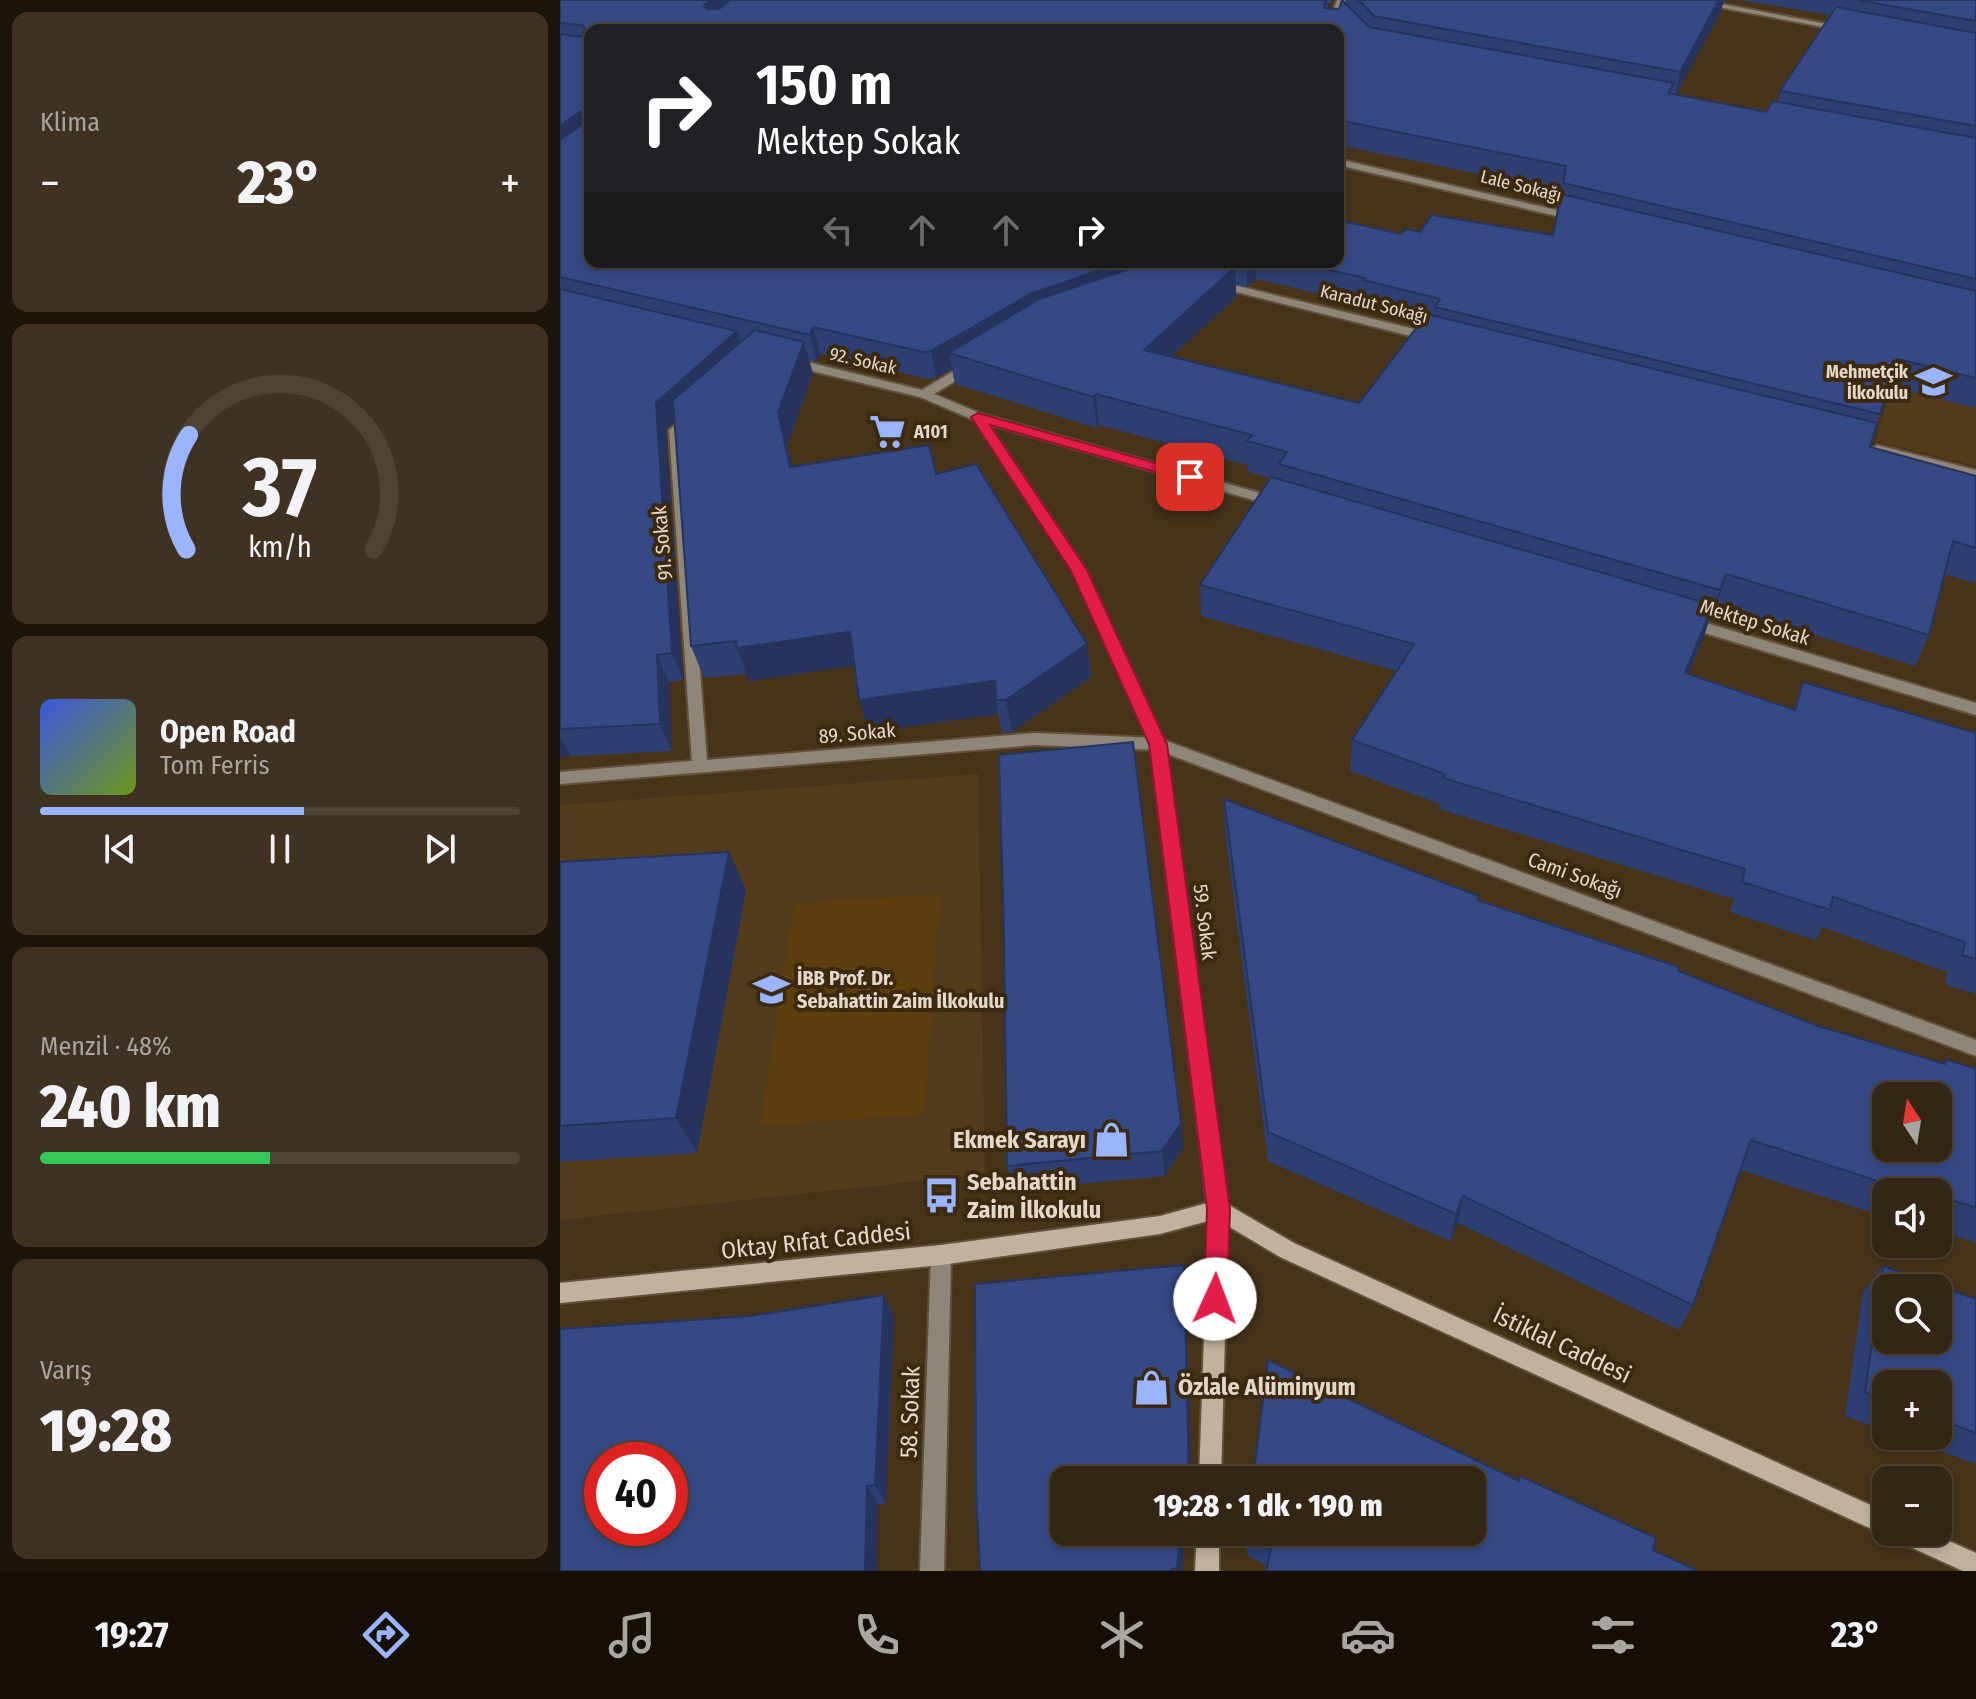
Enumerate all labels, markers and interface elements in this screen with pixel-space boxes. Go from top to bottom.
text: 150 m [756,52,892,119]
icon: right [624,56,728,160]
text: Klima [40,107,100,138]
text: Mektep Sokak [756,120,960,164]
text: 23° [237,147,322,219]
text: − [40,157,60,210]
text: + [500,157,520,210]
street label: Lale Sokağı [1478,165,1564,207]
icon: left [816,208,860,252]
icon: ahead [900,208,944,252]
icon: ahead [984,208,1028,252]
icon: right [1068,208,1112,252]
street label: Karadut Sokağı [1318,280,1430,328]
street label: 92. Sokak [827,343,899,380]
place label: Mehmetçik İlkokulu [1826,361,1909,404]
school or university icon: Mehmetçik İlkokulu [1915,363,1953,401]
supermarket icon: A101 [869,413,907,451]
place label: A101 [913,421,948,443]
text: 37 [242,437,317,537]
pin [1156,443,1224,511]
icon: arrive [1168,455,1212,499]
street label: 91. Sokak [647,504,677,581]
text: km/h [248,530,312,565]
street label: Mektep Sokak [1697,594,1813,650]
text: Open Road [160,714,296,750]
street label: 89. Sokak [818,718,897,748]
text: Tom Ferris [160,750,270,781]
icon: previous [98,827,142,871]
icon: pause [258,827,302,871]
icon: next [418,827,462,871]
street label: Cami Sokağı [1525,847,1625,903]
street label: 59. Sokak [1188,883,1222,962]
place label: İBB Prof. Dr. Sebahattin Zaim İlkokulu [797,966,1004,1013]
school or university icon: İBB Prof. Dr. Sebahattin Zaim İlkokulu [752,971,790,1009]
text: Menzil · 48% [40,1031,171,1062]
text: 240 km [40,1071,221,1143]
north arrow [1872,1082,1952,1162]
map controls [1872,1082,1952,1546]
shop icon: Ekmek Sarayı [1093,1121,1131,1159]
place label: Ekmek Sarayı [953,1126,1086,1154]
place label: Sebahattin Zaim İlkokulu [967,1168,1101,1224]
bus stop icon: Sebahattin Zaim İlkokulu [922,1177,960,1215]
button: sound [1872,1178,1952,1258]
street label: Oktay Rıfat Caddesi [720,1217,912,1265]
position arrow [1173,1257,1257,1341]
button: search [1872,1274,1952,1354]
street label: İstiklal Caddesi [1489,1301,1635,1389]
text: Varış [40,1355,92,1386]
street label: 58. Sokak [894,1365,926,1458]
shop icon: Özlale Alüminyum [1133,1368,1171,1406]
button: + [1872,1370,1952,1450]
place label: Özlale Alüminyum [1178,1373,1356,1401]
text: 19:28 [40,1395,172,1467]
speed limit sign: 40 [584,1442,688,1546]
button: − [1872,1466,1952,1546]
text: 19:28 · 1 dk · 190 m [1153,1488,1383,1524]
icon: directions [358,1607,414,1663]
icon: music [604,1607,660,1663]
icon: phone [849,1607,905,1663]
icon: climate [1094,1607,1150,1663]
icon: car [1340,1607,1396,1663]
icon: filters [1585,1607,1641,1663]
text: 19:27 [95,1613,169,1657]
text: 23° [1831,1613,1881,1657]

